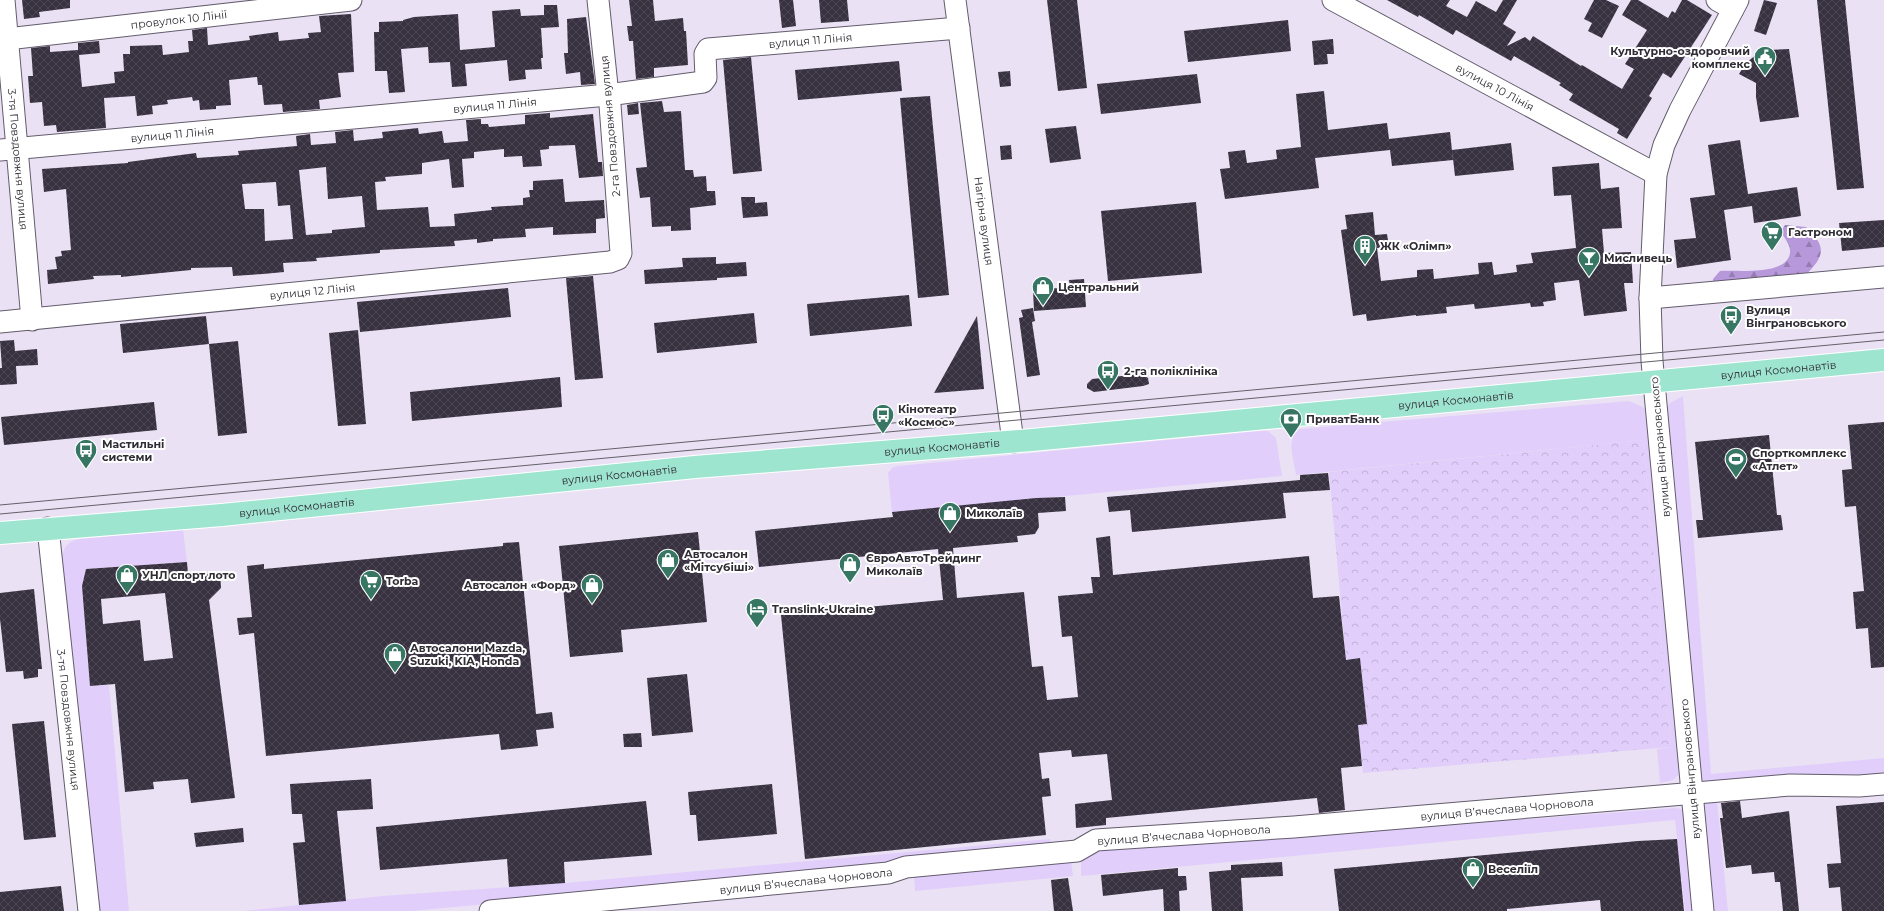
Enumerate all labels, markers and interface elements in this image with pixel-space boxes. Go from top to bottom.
street label: провулок 10 Лінії [130,7,228,32]
street label: вулиця 11 Лінія [768,30,853,51]
place label: Культурно-оздоровчий комплекс [1610,44,1750,71]
public building icon: Культурно-оздоровчий комплекс [1752,44,1778,77]
street label: 2-га Повздовжня вулиця [597,55,623,197]
street label: вулиця 10 Лінія [1453,60,1537,114]
street label: 3-тя Повздовжня вулиця [5,88,31,231]
street label: вулиця 11 Лінія [453,94,537,116]
street label: вулиця 11 Лінія [130,124,215,145]
street label: Нагірна вулиця [971,176,997,266]
supermarket icon: Гастроном [1759,219,1785,252]
place label: Гастроном [1788,225,1852,239]
building icon: ЖК «Олімп» [1352,233,1378,266]
place label: ЖК «Олімп» [1380,239,1452,253]
bar icon: Мисливець [1576,245,1602,278]
place label: Мисливець [1604,251,1673,265]
shop icon: Центральний [1030,274,1056,307]
street label: вулиця 12 Лінія [269,280,356,302]
place label: Центральний [1058,280,1139,294]
bus stop icon: Вулиця Вінграновського [1718,303,1744,336]
place label: Вулиця Вінграновського [1746,303,1847,330]
bus stop icon: 2-га поліклініка [1095,358,1121,391]
street label: вулиця Космонавтів [1720,358,1837,382]
place label: 2-га поліклініка [1124,364,1218,378]
street label: вулиця Вінграновського [1647,376,1673,518]
street label: вулиця Космонавтів [1397,388,1514,413]
bus stop icon: Кінотеатр «Космос» [870,402,896,435]
place label: Кінотеатр «Космос» [898,402,957,429]
bank icon: ПриватБанк [1278,406,1304,439]
place label: ПриватБанк [1306,412,1380,426]
street label: вулиця Космонавтів [884,436,1000,459]
bus stop icon: Мастильні системи [73,437,99,470]
place label: Мастильні системи [102,437,164,464]
sports icon: Спорткомплекс «Атлет» [1723,446,1749,479]
place label: Спорткомплекс «Атлет» [1752,446,1847,473]
street label: вулиця Космонавтів [561,462,678,488]
street label: вулиця Космонавтів [238,495,355,520]
shop icon: Миколаїв [937,500,963,533]
place label: Миколаїв [966,506,1023,520]
shop icon: Автосалон «Мітсубіші» [655,547,681,580]
place label: Автосалон «Мітсубіші» [684,547,754,574]
shop icon: ЄвроАвтоТрейдинг Миколаїв [837,551,863,584]
place label: ЄвроАвтоТрейдинг Миколаїв [866,551,982,578]
shop icon: УНЛ спорт лото [114,562,140,595]
place label: УНЛ спорт лото [142,568,235,582]
supermarket icon: Torba [358,568,384,601]
shop icon: Автосалон «Форд» [579,572,605,605]
place label: Torba [386,574,419,588]
place label: Автосалон «Форд» [464,578,576,592]
hotel icon: Translink-Ukraine [744,596,770,629]
place label: Translink-Ukraine [772,602,873,616]
shop icon: Автосалони Mazda, Suzuki, KIA, Honda [382,641,408,674]
place label: Автосалони Mazda, Suzuki, KIA, Honda [410,641,525,668]
street label: 3-тя Повздовжня вулиця [54,649,83,791]
street label: вулиця Вінграновського [1677,698,1703,840]
street label: вулиця Вʼячеслава Чорновола [1420,794,1594,824]
street label: вулиця Вʼячеслава Чорновола [1097,822,1271,848]
shop icon: Веселіїл [1460,856,1486,889]
place label: Веселіїл [1488,862,1538,876]
street label: вулиця Вʼячеслава Чорновола [719,865,893,897]

